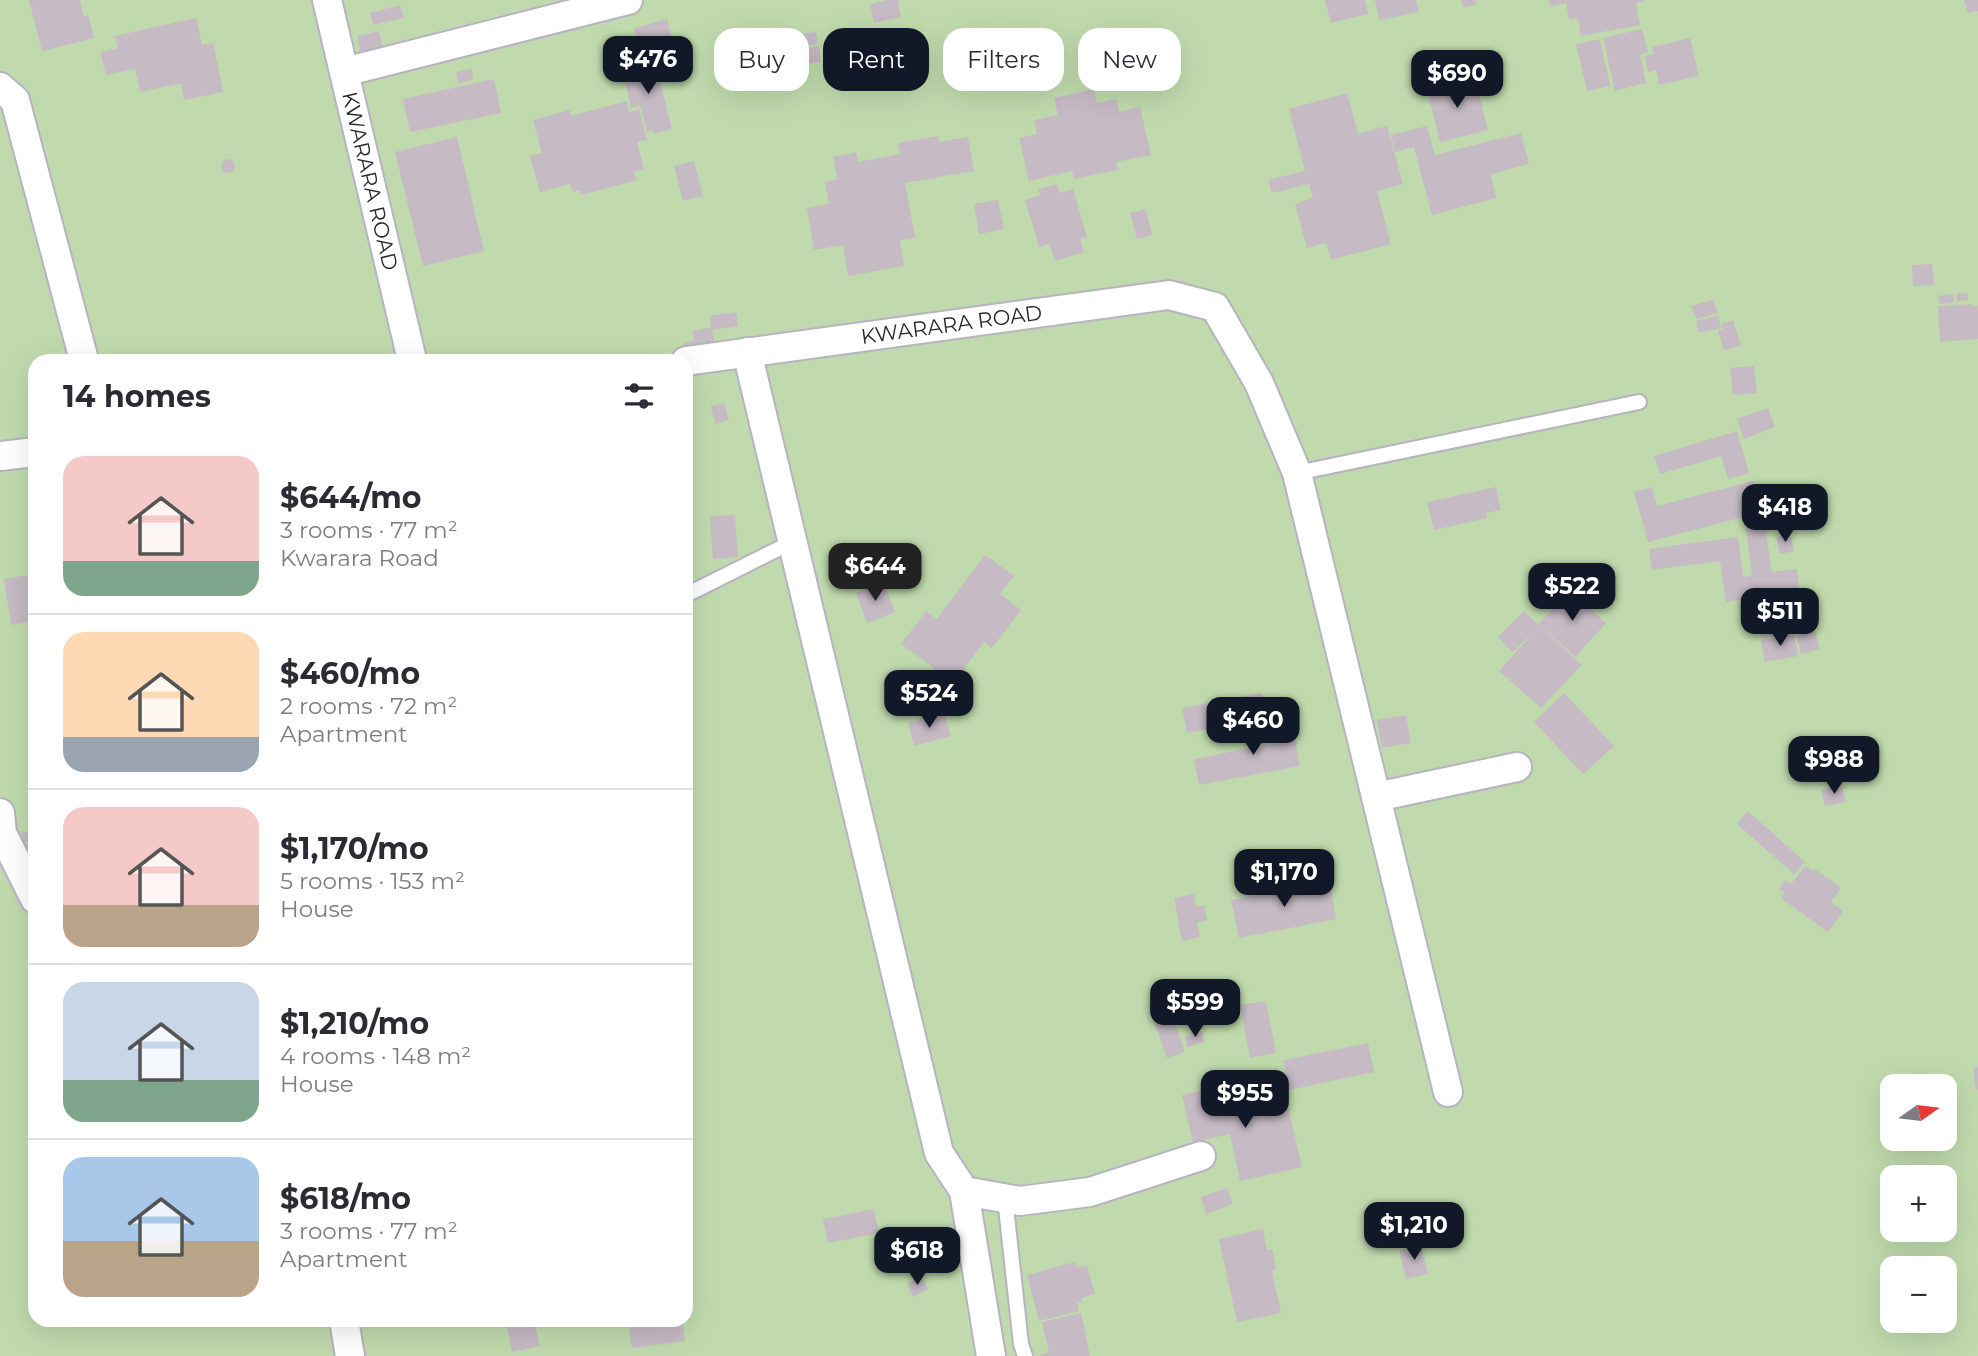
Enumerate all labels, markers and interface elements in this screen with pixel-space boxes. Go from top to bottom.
chip: Buy [714,28,809,91]
chip: Rent [823,28,929,91]
chip: Filters [943,28,1064,91]
chip: New [1078,28,1181,91]
pin: $476 [607,36,689,96]
text: $476 [619,45,677,73]
pin: $690 [1416,50,1498,110]
text: $690 [1427,59,1487,87]
street label: KWARARA ROAD [337,89,403,273]
street label: KWARARA ROAD [859,299,1044,349]
icon: filters [620,377,658,415]
text: 14 homes [63,378,211,415]
text: $644/mo [280,479,421,516]
icon: home [119,484,203,568]
pin: $418 [1744,484,1826,544]
text: $418 [1758,493,1812,521]
text: 3 rooms · 77 m² [280,516,458,544]
text: Kwarara Road [280,544,439,572]
pin: $644 [834,544,916,603]
text: $644 [844,552,906,580]
pin: $522 [1531,564,1613,623]
text: $522 [1544,572,1600,600]
pin: $511 [1739,588,1821,648]
text: $511 [1757,597,1803,625]
text: $460/mo [280,655,420,692]
icon: home [119,660,203,744]
pin: $524 [888,670,970,730]
text: $524 [900,679,958,707]
text: 2 rooms · 72 m² [280,692,457,720]
pin: $460 [1212,698,1294,757]
text: $460 [1222,706,1284,734]
text: Apartment [280,720,408,748]
pin: $988 [1793,736,1875,796]
text: $988 [1804,745,1864,773]
text: $1,170/mo [280,830,429,867]
icon: home [119,835,203,919]
pin: $1,170 [1227,850,1341,909]
text: $1,170 [1250,858,1318,886]
text: 5 rooms · 153 m² [280,867,465,895]
text: House [280,895,354,923]
pin: $599 [1154,979,1236,1039]
text: $599 [1166,988,1224,1016]
text: $1,210/mo [280,1005,429,1042]
icon: home [119,1010,203,1094]
text: 4 rooms · 148 m² [280,1042,471,1070]
text: House [280,1070,354,1098]
pin: $955 [1204,1070,1286,1130]
north arrow [1880,1074,1956,1152]
map controls [1880,1074,1957,1333]
text: $955 [1217,1079,1273,1107]
button: + [1880,1165,1957,1242]
text: $618/mo [280,1180,411,1217]
icon: home [119,1185,203,1269]
pin: $1,210 [1357,1202,1471,1262]
text: $1,210 [1380,1211,1448,1239]
text: 3 rooms · 77 m² [280,1217,458,1245]
pin: $618 [876,1228,958,1287]
text: $618 [890,1236,944,1264]
text: Apartment [280,1245,408,1273]
button: − [1880,1256,1957,1333]

